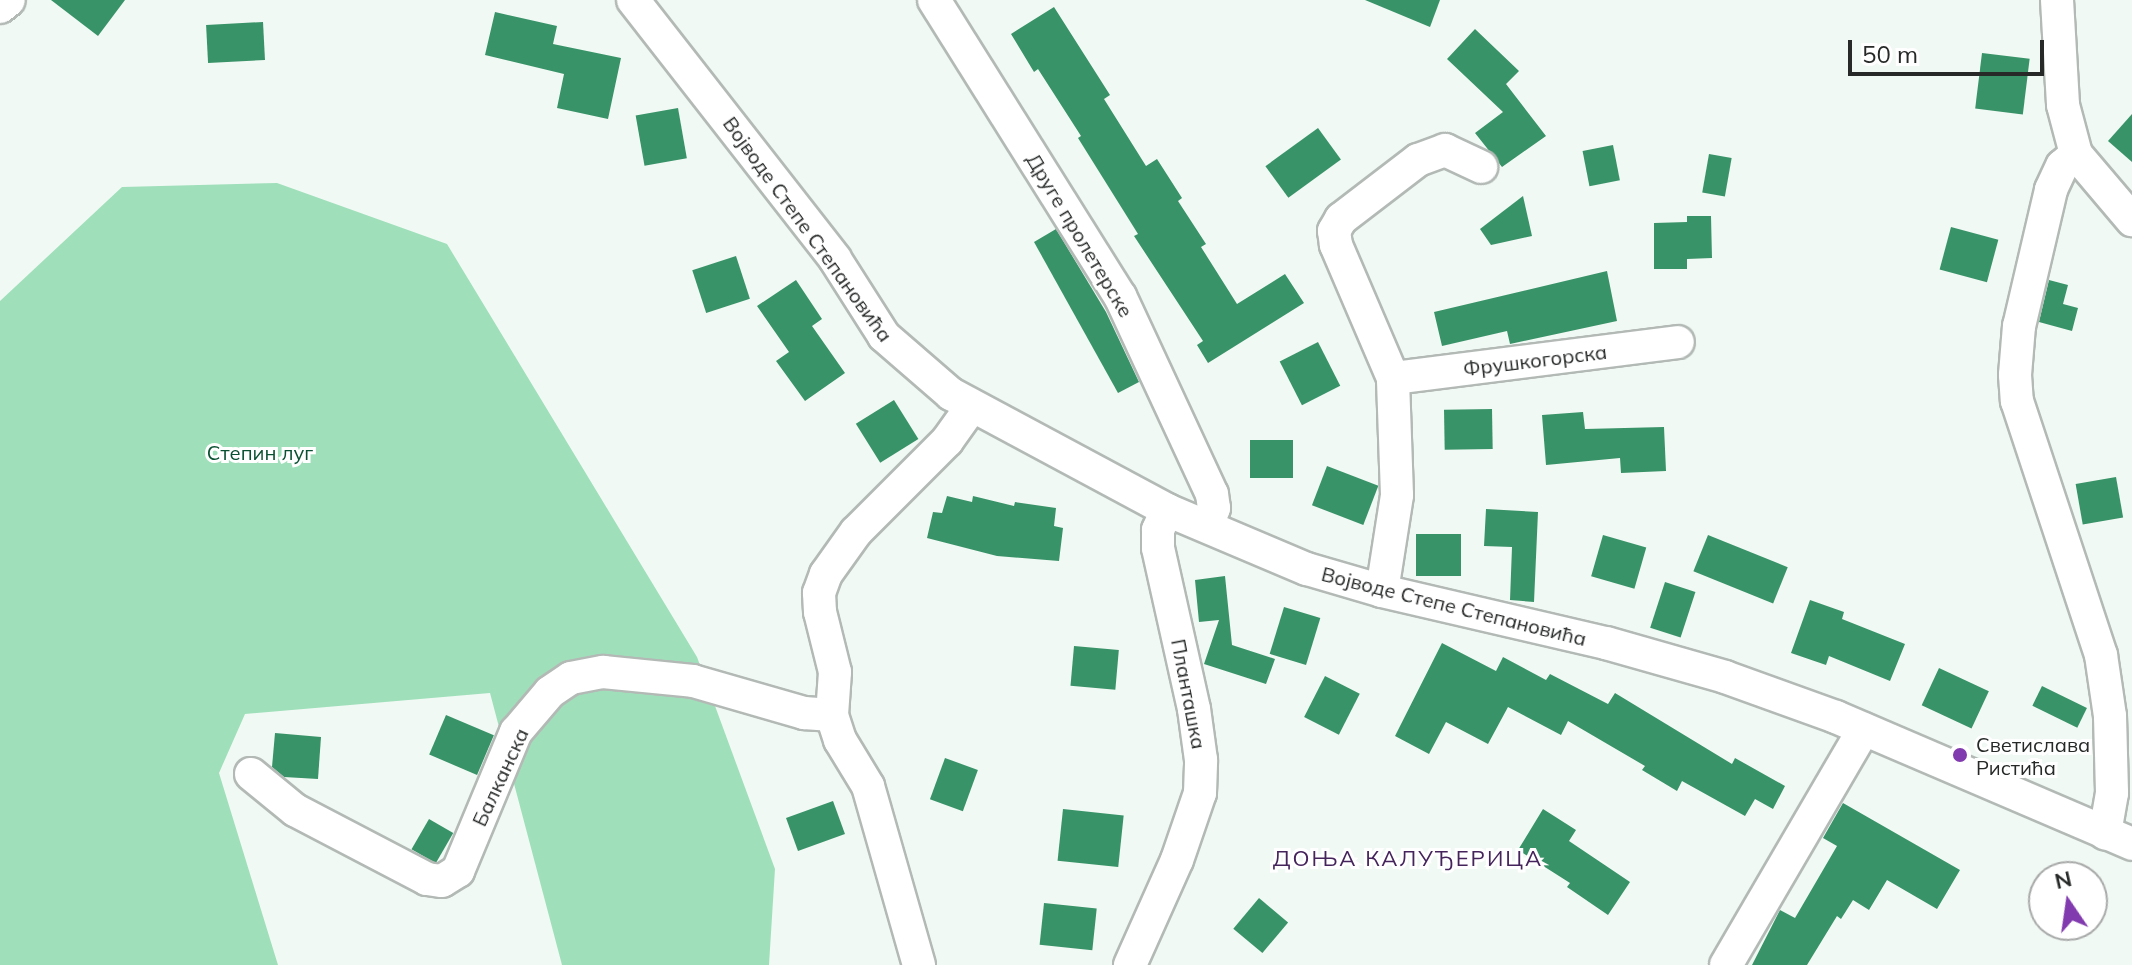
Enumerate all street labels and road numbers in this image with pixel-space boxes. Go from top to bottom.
street label: Војводе Степе Степановића [718,112,898,346]
street label: Друге пролетерске [1022,149,1138,321]
street label: Фрушкогорска [1462,339,1608,381]
street label: Војводе Степе Степановића [1319,561,1589,651]
street label: Планташка [1167,637,1211,751]
street label: Балканска [467,724,533,830]

